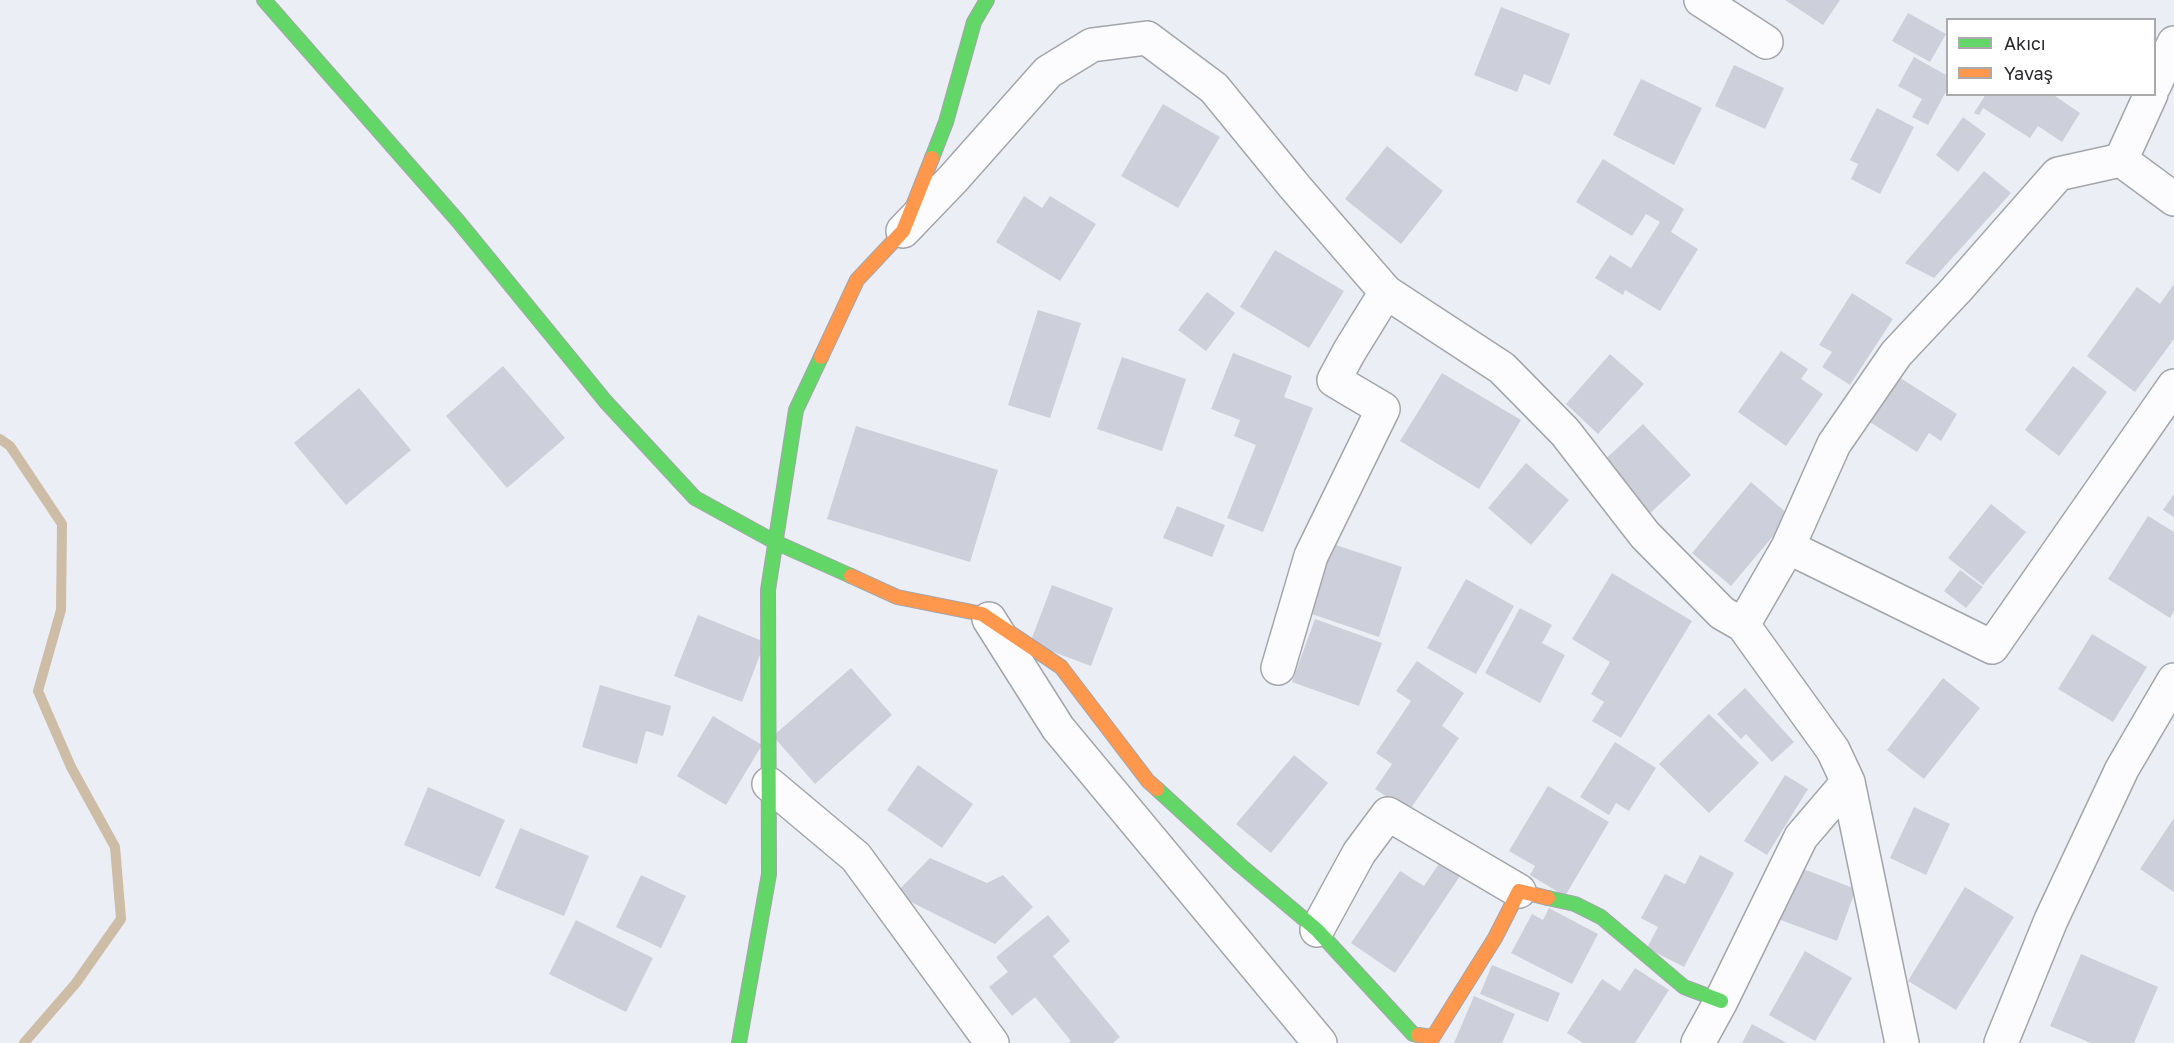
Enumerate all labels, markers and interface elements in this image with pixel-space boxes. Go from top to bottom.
legend [1946,18,2156,96]
text: Akıcı [2004,32,2046,54]
text: Yavaş [2004,62,2053,84]

